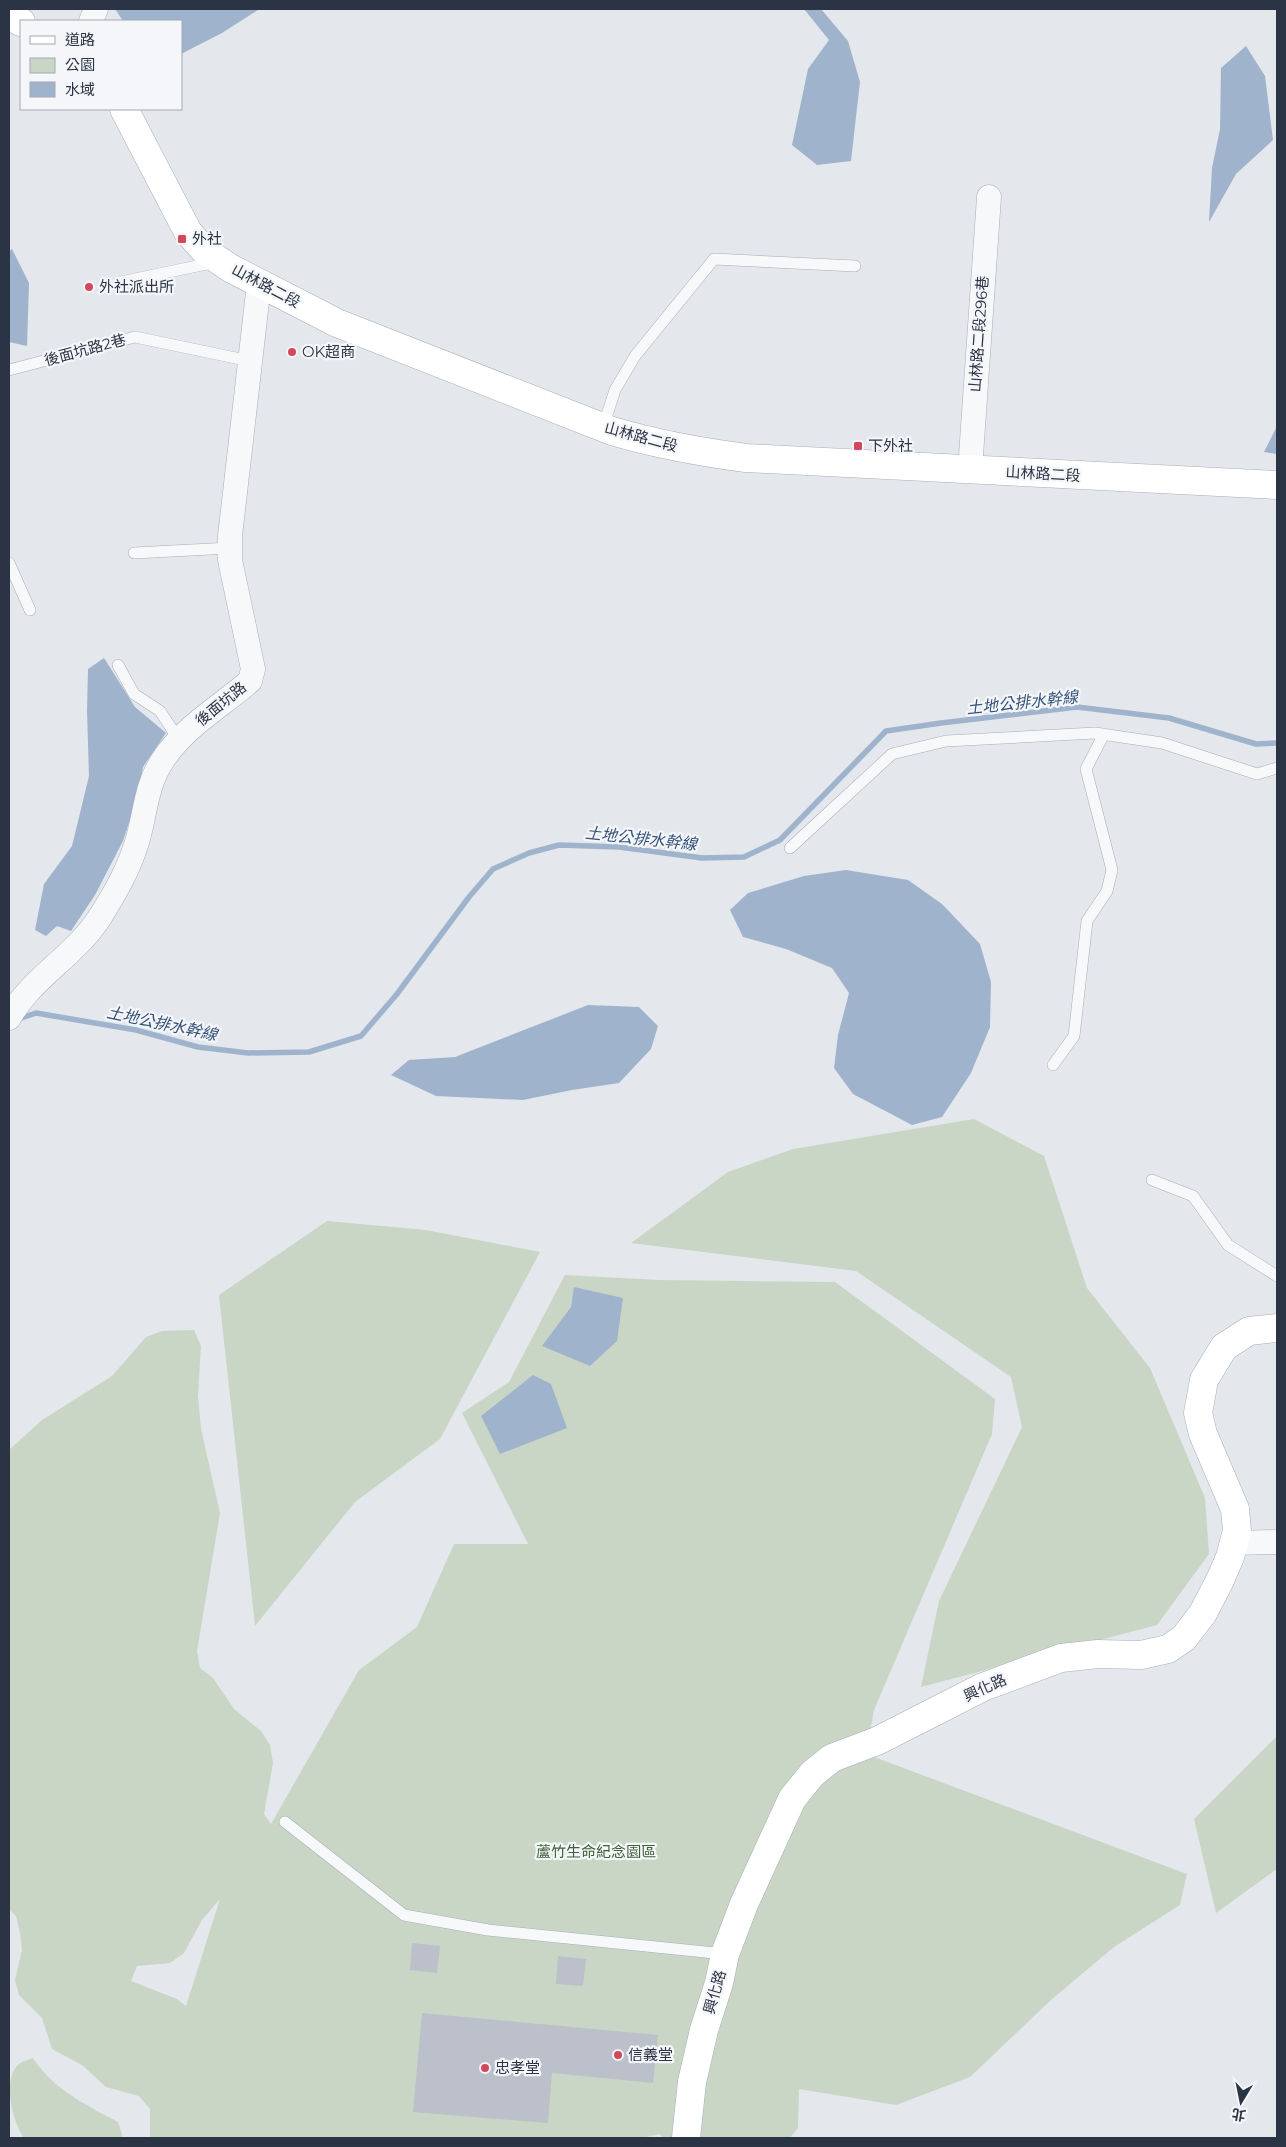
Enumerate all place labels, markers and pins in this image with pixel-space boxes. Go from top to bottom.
place label: 外社 [192,229,222,248]
marker: 外社 [176,233,188,245]
place label: 外社派出所 [99,277,174,296]
marker: 外社派出所 [83,281,95,293]
place label: OK超商 [302,342,355,361]
marker: OK超商 [286,346,298,358]
place label: 下外社 [868,436,913,455]
marker: 下外社 [852,440,864,452]
place label: 信義堂 [628,2045,673,2064]
marker: 信義堂 [612,2049,624,2061]
place label: 忠孝堂 [495,2058,540,2077]
marker: 忠孝堂 [479,2062,491,2074]

